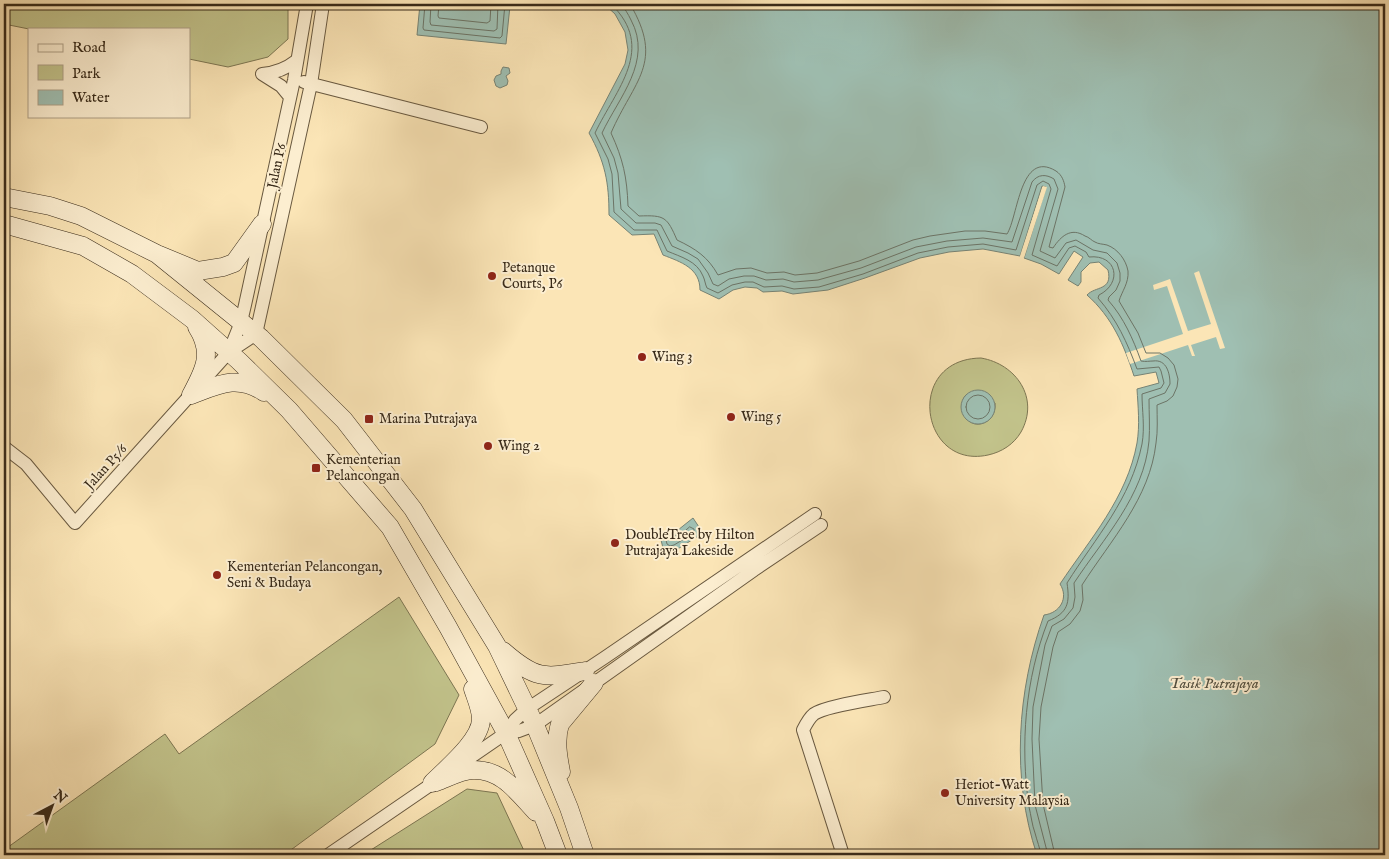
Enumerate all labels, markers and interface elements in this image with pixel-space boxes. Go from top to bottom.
legend [28,28,190,118]
text: Road [72,38,107,57]
text: Park [72,64,102,83]
text: Water [72,88,110,107]
street label: Jalan P6 [263,141,291,192]
place label: Petanque Courts, P6 [502,259,564,293]
marker: Petanque Courts, P6 [486,270,498,282]
place label: Wing 3 [652,348,692,366]
marker: Wing 3 [636,351,648,363]
place label: Wing 5 [741,408,781,426]
place label: Marina Putrajaya [379,410,478,428]
marker: Wing 5 [725,411,737,423]
marker: Marina Putrajaya [363,413,375,425]
place label: Wing 2 [498,437,540,455]
street label: Jalan P5/6 [79,440,132,495]
marker: Wing 2 [482,440,494,452]
place label: Kementerian Pelancongan [326,451,401,485]
marker: Kementerian Pelancongan [310,462,322,474]
place label: DoubleTree by Hilton Putrajaya Lakeside [625,526,755,560]
marker: DoubleTree by Hilton Putrajaya Lakeside [609,537,621,549]
place label: Kementerian Pelancongan, Seni & Budaya [227,558,383,592]
marker: Kementerian Pelancongan, Seni & Budaya [211,569,223,581]
water label: Tasik Putrajaya [1169,674,1259,693]
place label: Heriot-Watt University Malaysia [955,776,1070,810]
north arrow [28,782,78,832]
text: N [49,786,70,808]
marker: Heriot-Watt University Malaysia [939,787,951,799]

